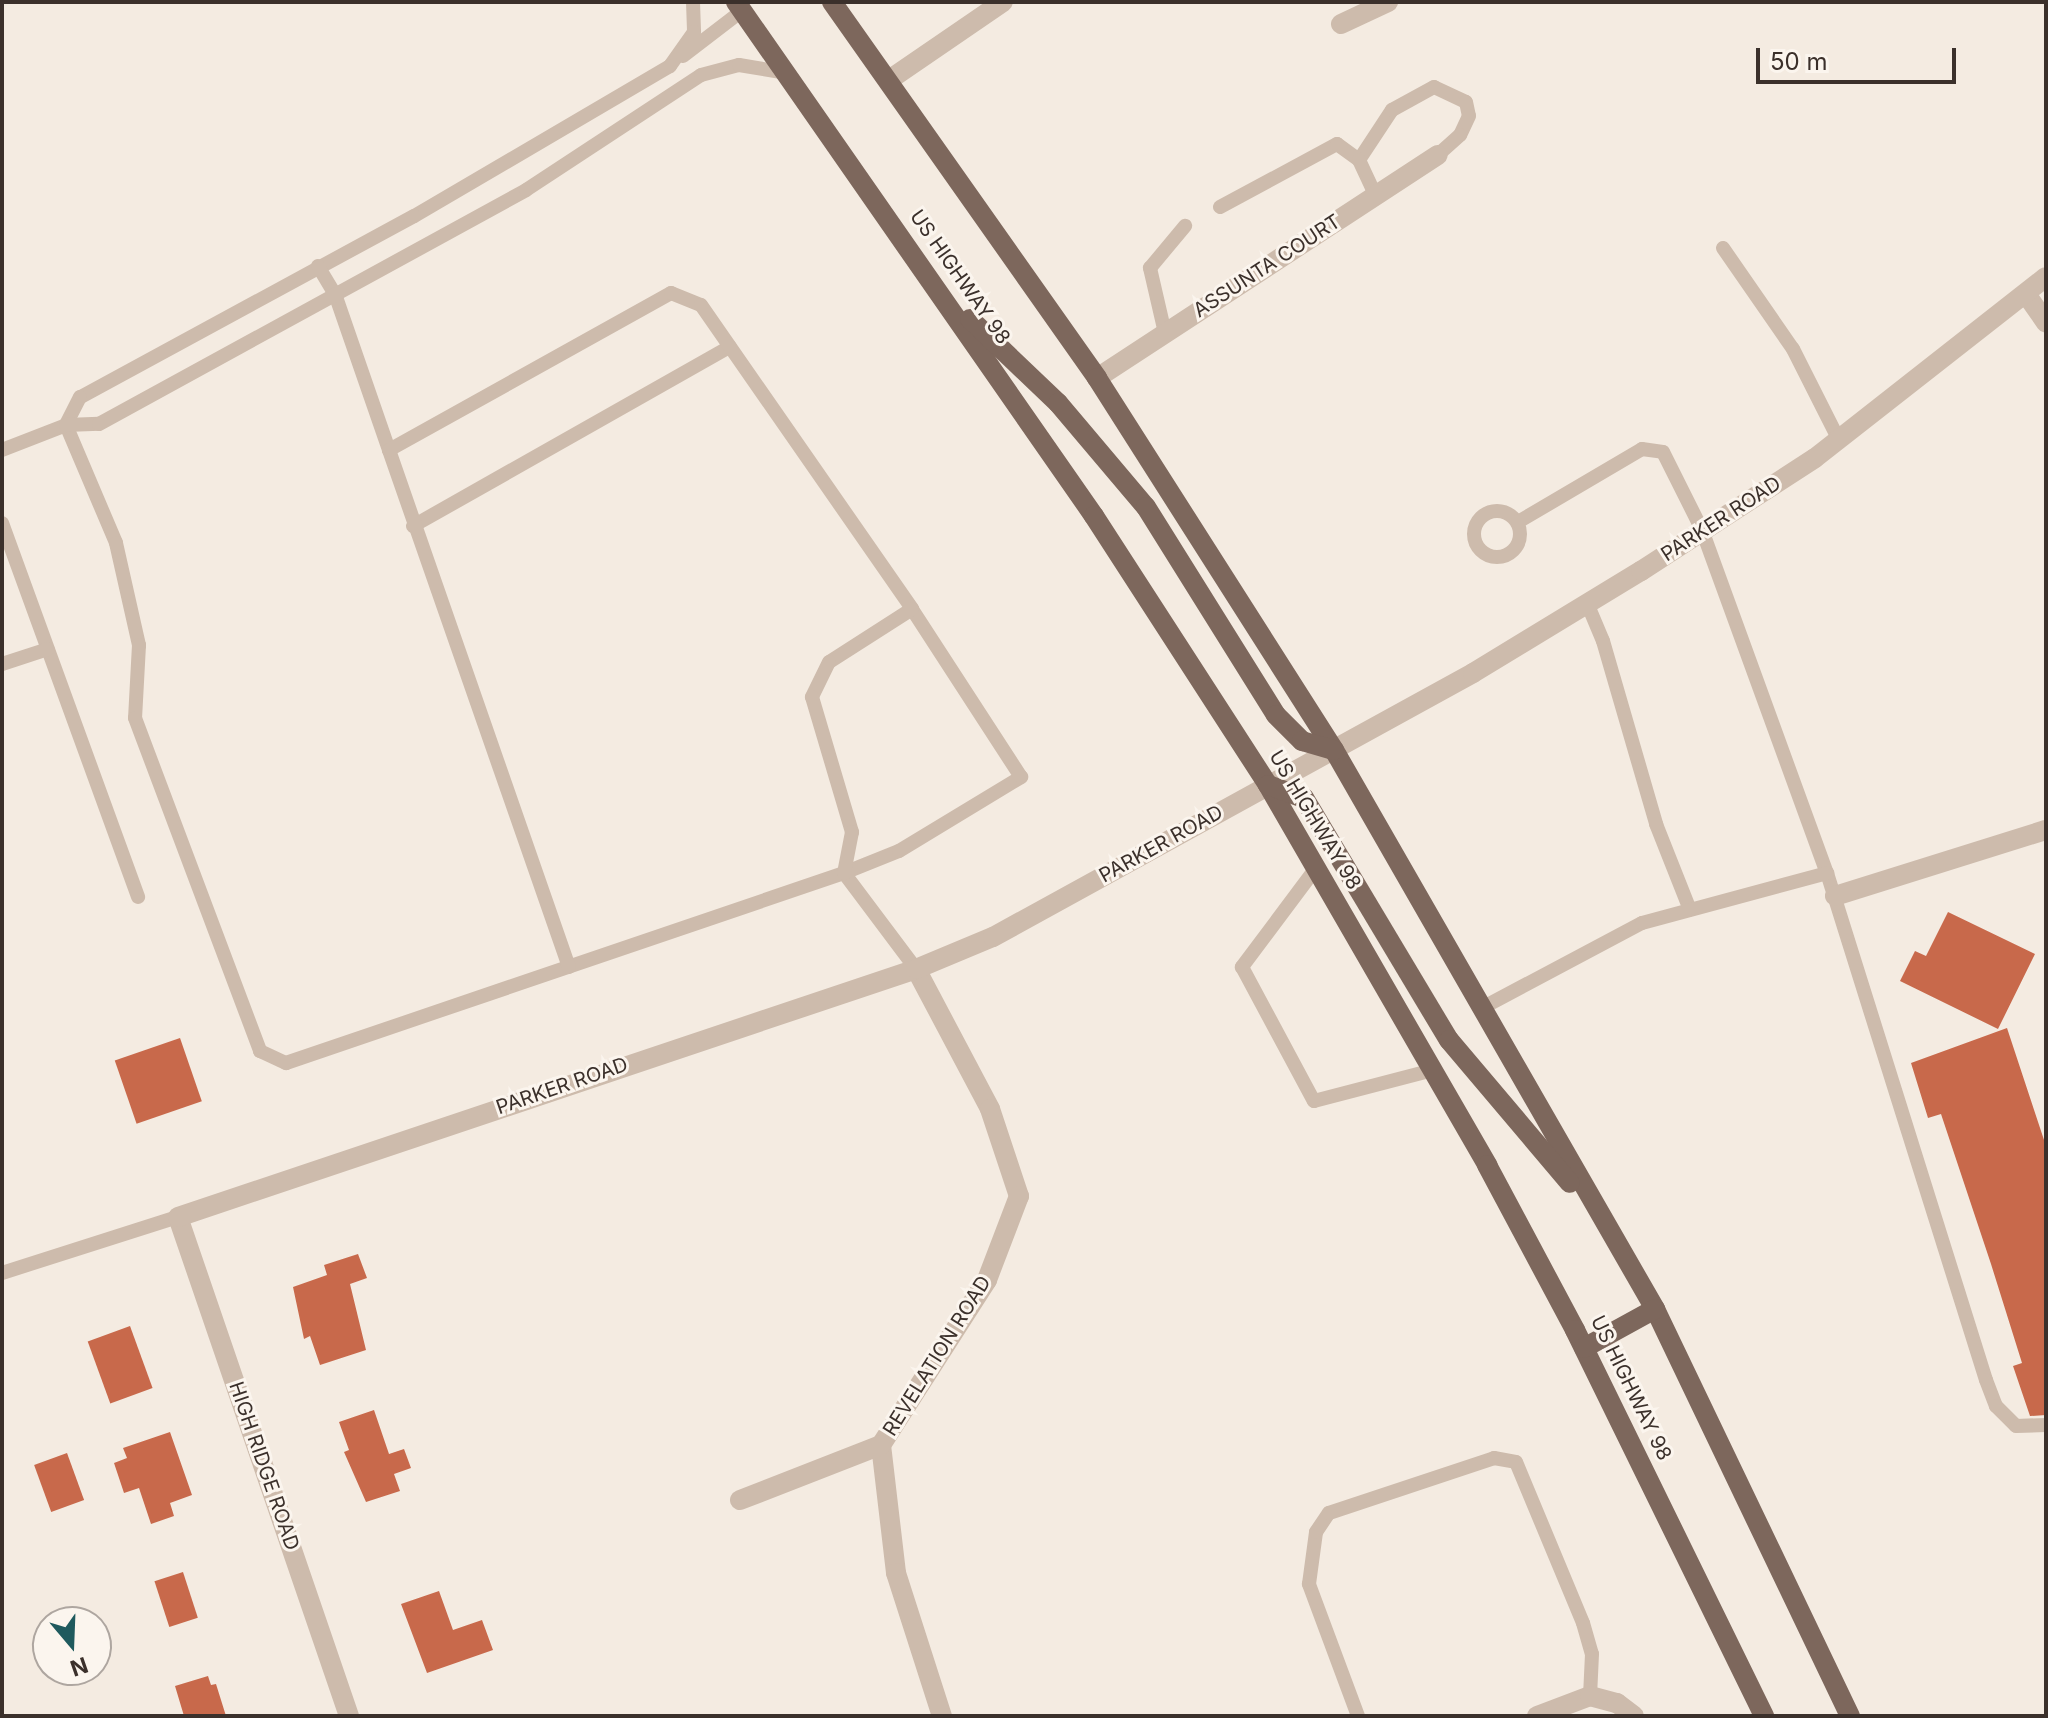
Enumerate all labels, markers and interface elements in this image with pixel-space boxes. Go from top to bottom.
scale bar [1760,32,1960,82]
text: 50 m [1770,47,1828,76]
street label: US HIGHWAY 98 [905,205,1015,349]
street label: ASSUNTA COURT [1189,209,1345,323]
street label: PARKER ROAD [1657,471,1785,567]
street label: US HIGHWAY 98 [1264,746,1366,894]
street label: PARKER ROAD [1095,800,1227,888]
street label: PARKER ROAD [493,1052,631,1120]
street label: REVELATION ROAD [878,1272,996,1440]
street label: US HIGHWAY 98 [1586,1312,1676,1464]
street label: HIGH RIDGE ROAD [224,1379,304,1553]
north arrow [32,1606,112,1686]
text: N [67,1652,91,1682]

